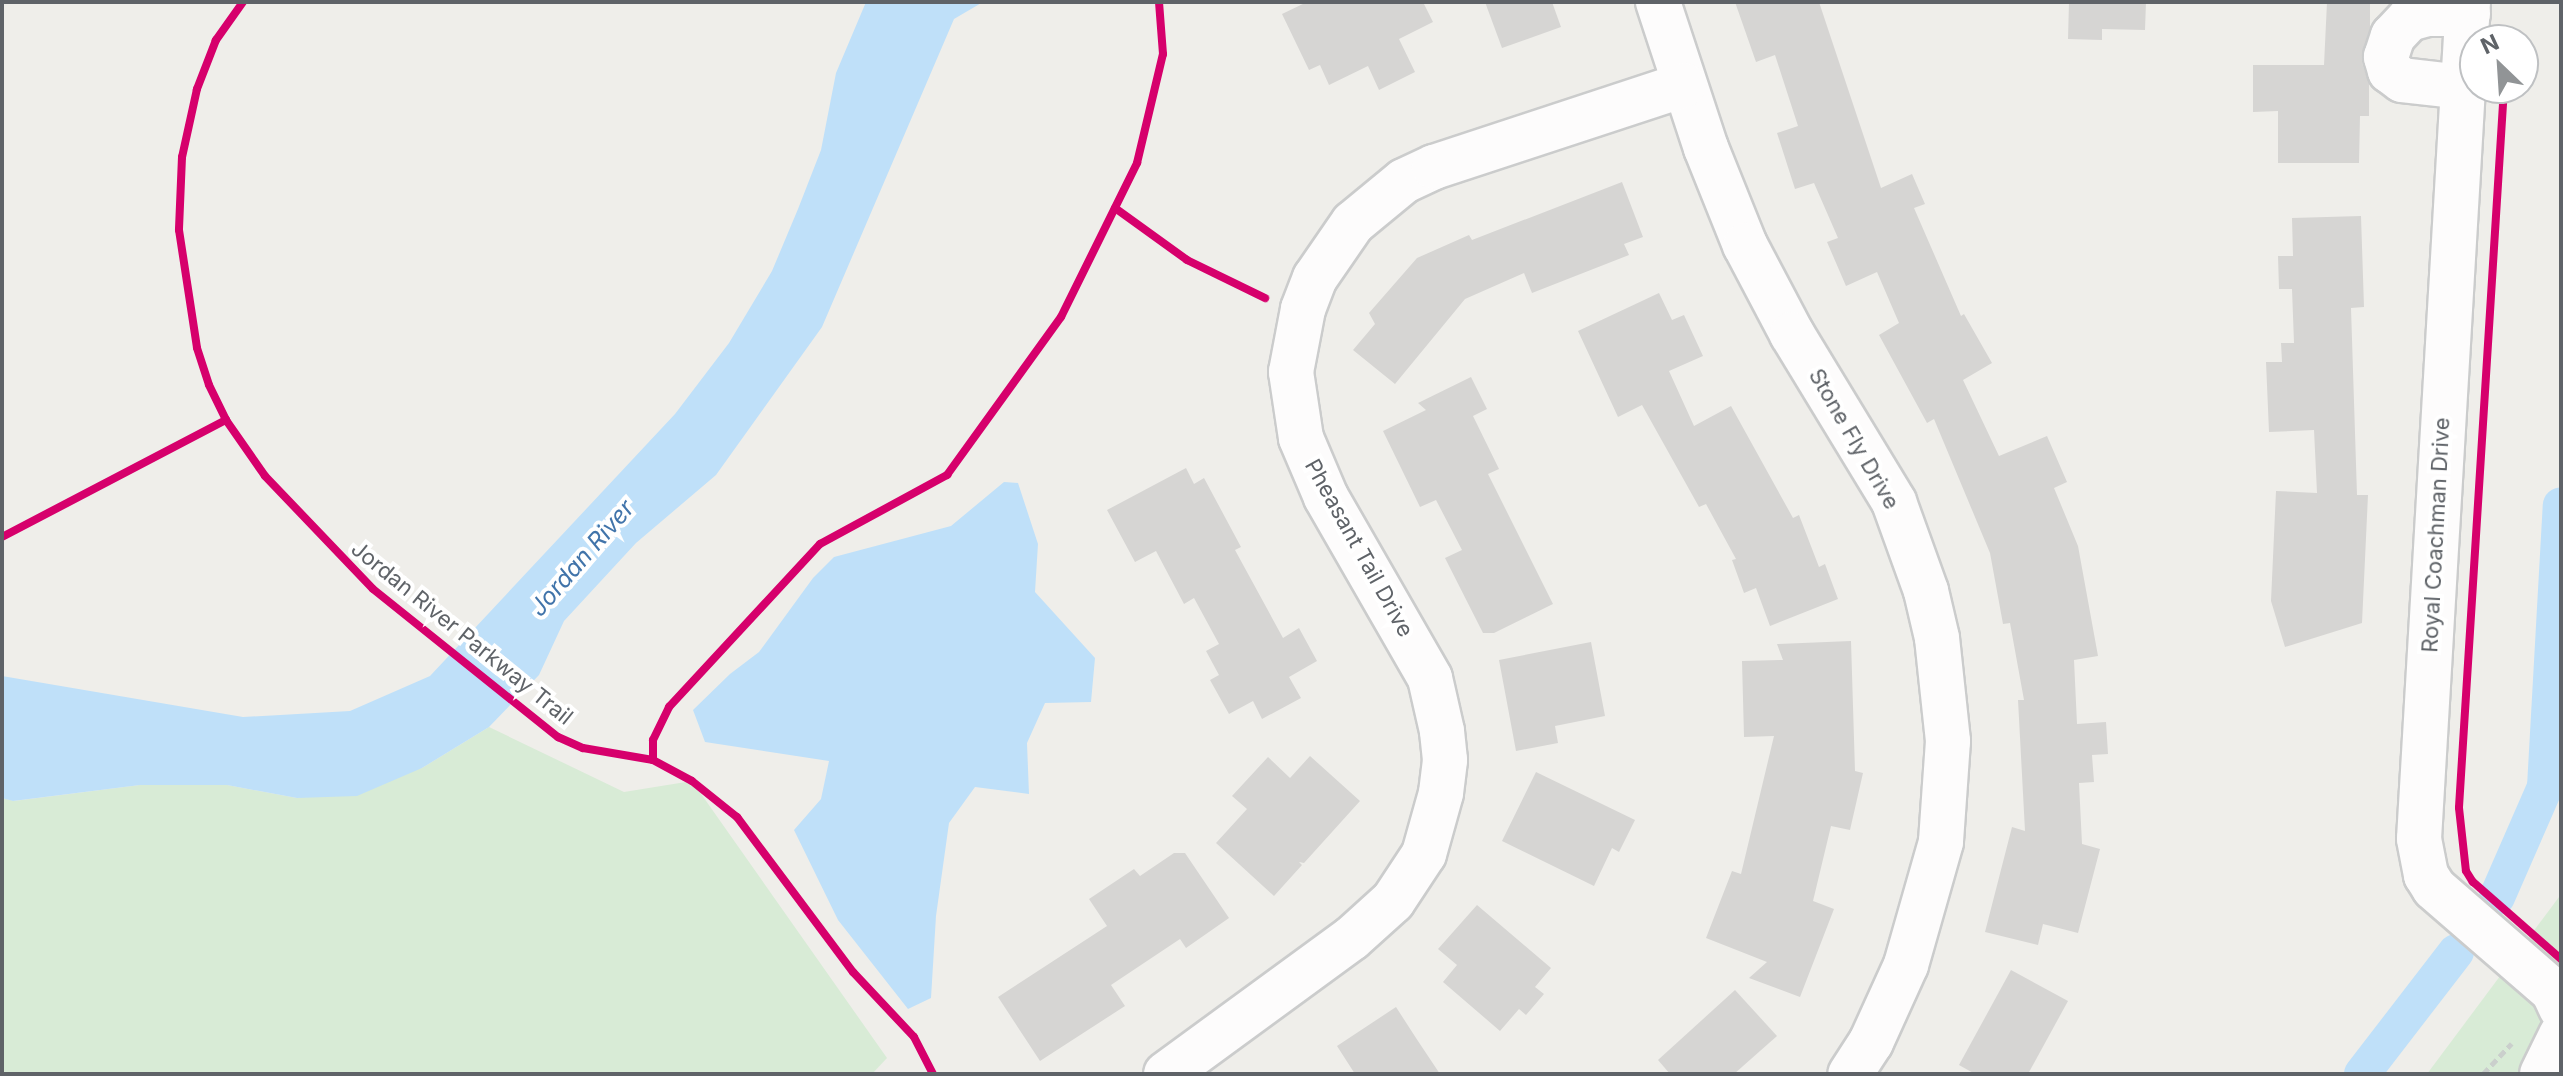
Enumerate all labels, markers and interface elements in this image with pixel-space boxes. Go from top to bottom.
north arrow [2459,24,2539,104]
text: N [2477,29,2503,59]
street label: Stone Fly Drive [1803,364,1905,514]
street label: Royal Coachman Drive [2417,417,2455,653]
street label: Pheasant Tail Drive [1299,454,1419,642]
water label: Jordan River [524,494,640,622]
street label: Jordan River Parkway Trail [346,535,578,731]

